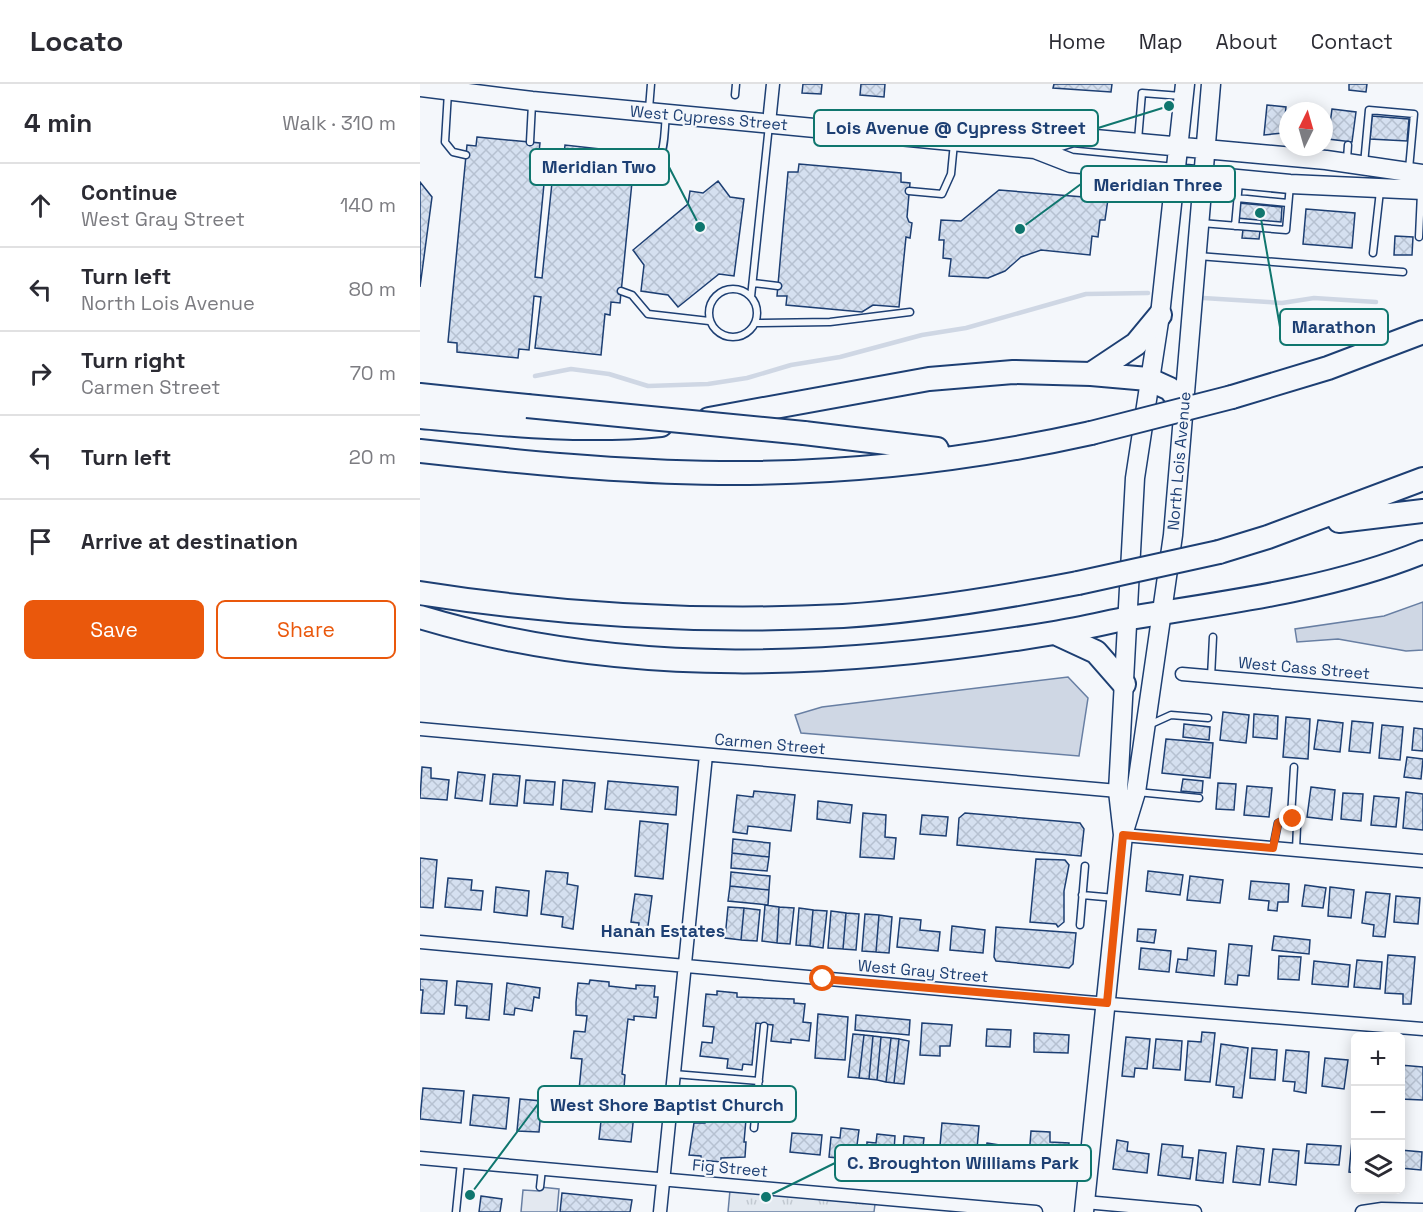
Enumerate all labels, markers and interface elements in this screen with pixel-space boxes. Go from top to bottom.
text: Locato [30,23,123,59]
text: Home [1048,28,1106,55]
text: Map [1139,28,1183,55]
text: About [1216,28,1278,55]
text: Contact [1311,28,1393,55]
street label: West Cypress Street [629,101,789,135]
north arrow [1279,102,1333,156]
text: 4 min [24,106,92,140]
text: Walk · 310 m [282,110,396,136]
callout: Lois Avenue @ Cypress Street [814,110,1098,146]
text: Lois Avenue @ Cypress Street [826,116,1086,139]
callout: Meridian Two [530,149,669,185]
text: Meridian Two [542,155,656,178]
callout: Meridian Three [1081,166,1235,202]
text: Meridian Three [1093,173,1223,196]
text: Continue [81,178,177,206]
icon: ahead [24,189,57,222]
text: 140 m [340,192,396,218]
text: West Gray Street [81,206,245,232]
text: Turn left [81,262,171,290]
icon: left [24,273,57,306]
text: 80 m [348,276,396,302]
text: North Lois Avenue [81,290,255,316]
callout: Marathon [1280,309,1388,345]
text: Marathon [1292,315,1376,338]
text: Turn right [81,346,186,374]
icon: right [24,357,57,390]
text: 70 m [350,360,396,386]
text: Carmen Street [81,374,220,400]
street label: North Lois Avenue [1162,391,1196,531]
icon: left [24,441,57,474]
text: Turn left [81,443,171,471]
text: 20 m [349,444,396,470]
icon: arrive [24,525,57,558]
text: Arrive at destination [81,527,298,555]
button: Save [24,600,204,659]
button: Share [216,600,396,659]
street label: West Cass Street [1237,652,1371,684]
street label: Carmen Street [714,729,826,759]
route end [1279,805,1305,831]
district label: Hanan Estates [601,919,725,942]
street label: West Gray Street [857,955,989,987]
route start [809,965,835,991]
map controls [1351,1032,1405,1194]
button: + [1351,1032,1405,1086]
callout: West Shore Baptist Church [538,1086,796,1122]
button: − [1351,1086,1405,1140]
text: West Shore Baptist Church [550,1093,784,1116]
button: layers [1351,1140,1405,1194]
callout: C. Broughton Williams Park [835,1145,1091,1181]
text: C. Broughton Williams Park [847,1151,1079,1174]
street label: Fig Street [691,1154,769,1182]

